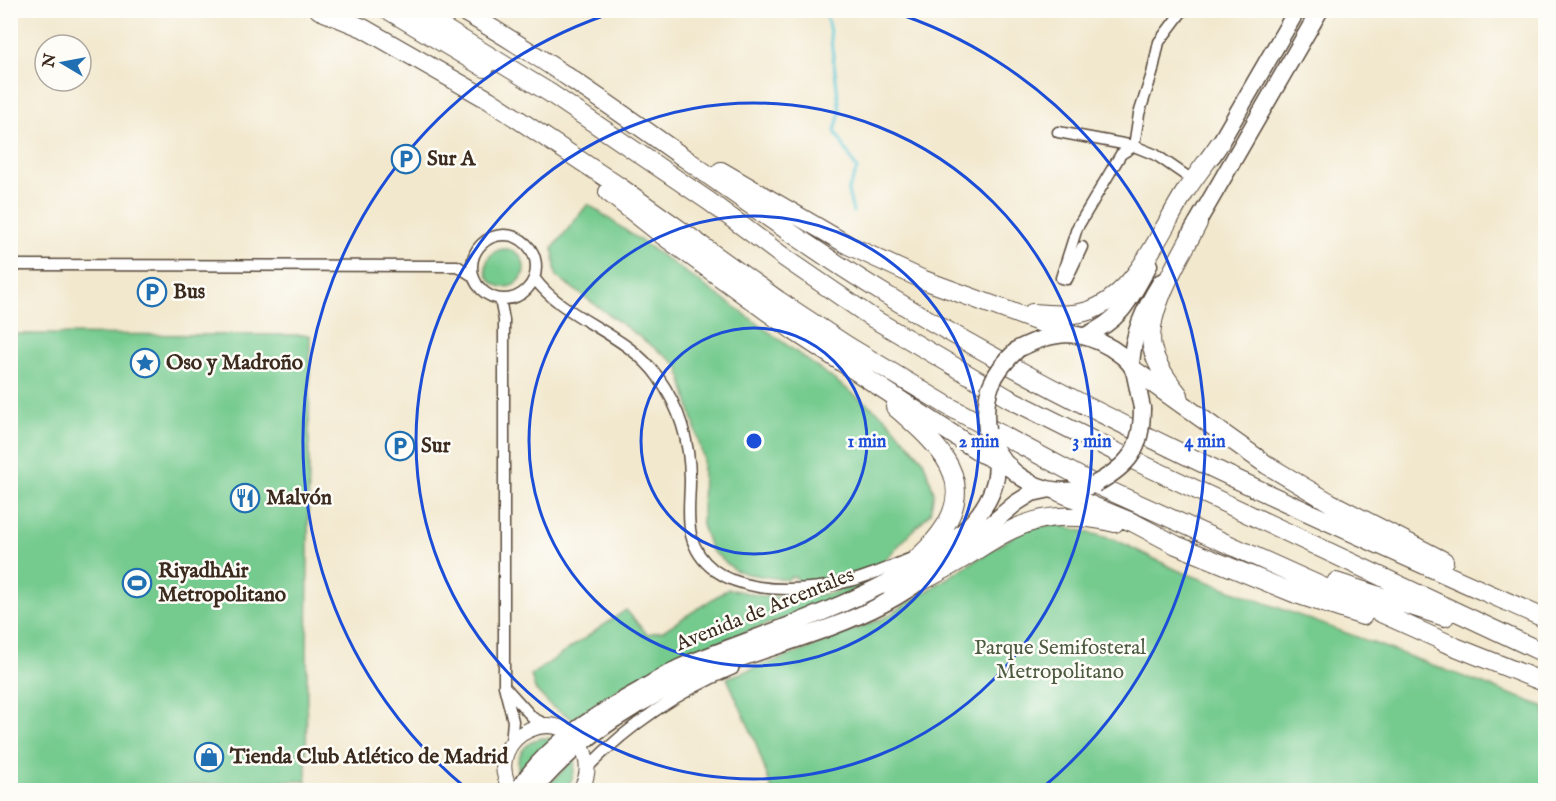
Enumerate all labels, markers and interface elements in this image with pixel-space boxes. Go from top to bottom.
north arrow [33,33,93,93]
text: N [39,52,61,70]
parking icon: Sur A [390,143,422,175]
place label: Sur A [427,146,477,173]
parking icon: Bus [136,276,168,308]
place label: Bus [173,279,205,306]
place icon: Oso y Madroño [129,347,161,379]
place label: Oso y Madroño [166,350,304,377]
parking icon: Sur [384,430,416,462]
centre of rings [744,431,764,451]
text: 1 min [848,431,887,454]
text: 2 min [959,431,1000,454]
text: 3 min [1073,431,1112,454]
text: 4 min [1184,431,1226,454]
place label: Sur [421,433,451,460]
restaurant icon: Malvón [229,482,261,514]
place label: Malvón [266,485,332,512]
place label: RiyadhAir Metropolitano [158,558,287,609]
street label: Avenida de Arcentales [671,562,858,659]
sports icon: RiyadhAir Metropolitano [121,567,153,599]
park label: Parque Semifosteral Metropolitano [974,635,1146,686]
shop icon: Tienda Club Atlético de Madrid [193,741,225,773]
place label: Tienda Club Atlético de Madrid [229,744,509,771]

